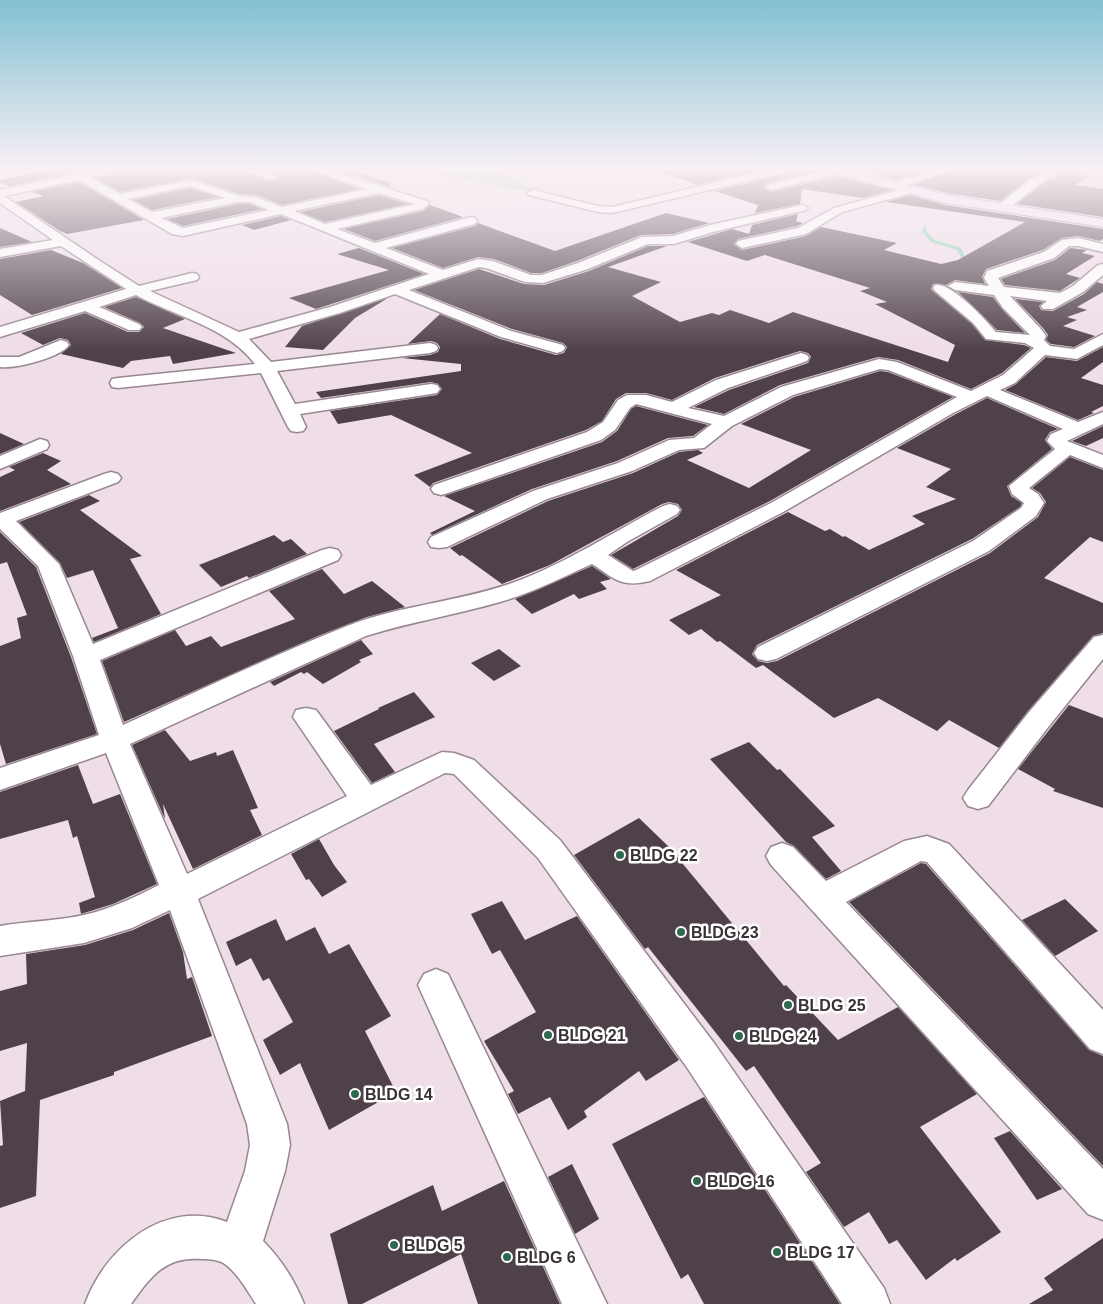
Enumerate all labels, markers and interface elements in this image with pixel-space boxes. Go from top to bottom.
place label: BLDG 22 [630,847,698,864]
marker: BLDG 22 [614,849,626,861]
place label: BLDG 23 [691,924,759,941]
marker: BLDG 23 [675,926,687,938]
place label: BLDG 25 [798,997,866,1014]
marker: BLDG 25 [782,999,794,1011]
place label: BLDG 21 [558,1027,626,1044]
place label: BLDG 24 [749,1028,817,1045]
marker: BLDG 21 [542,1029,554,1041]
marker: BLDG 24 [733,1030,745,1042]
place label: BLDG 14 [365,1086,433,1103]
marker: BLDG 14 [349,1088,361,1100]
place label: BLDG 16 [707,1173,775,1190]
marker: BLDG 16 [691,1175,703,1187]
place label: BLDG 5 [404,1237,463,1254]
marker: BLDG 5 [388,1239,400,1251]
place label: BLDG 17 [787,1244,855,1261]
marker: BLDG 17 [771,1246,783,1258]
place label: BLDG 6 [517,1249,576,1266]
marker: BLDG 6 [501,1251,513,1263]

